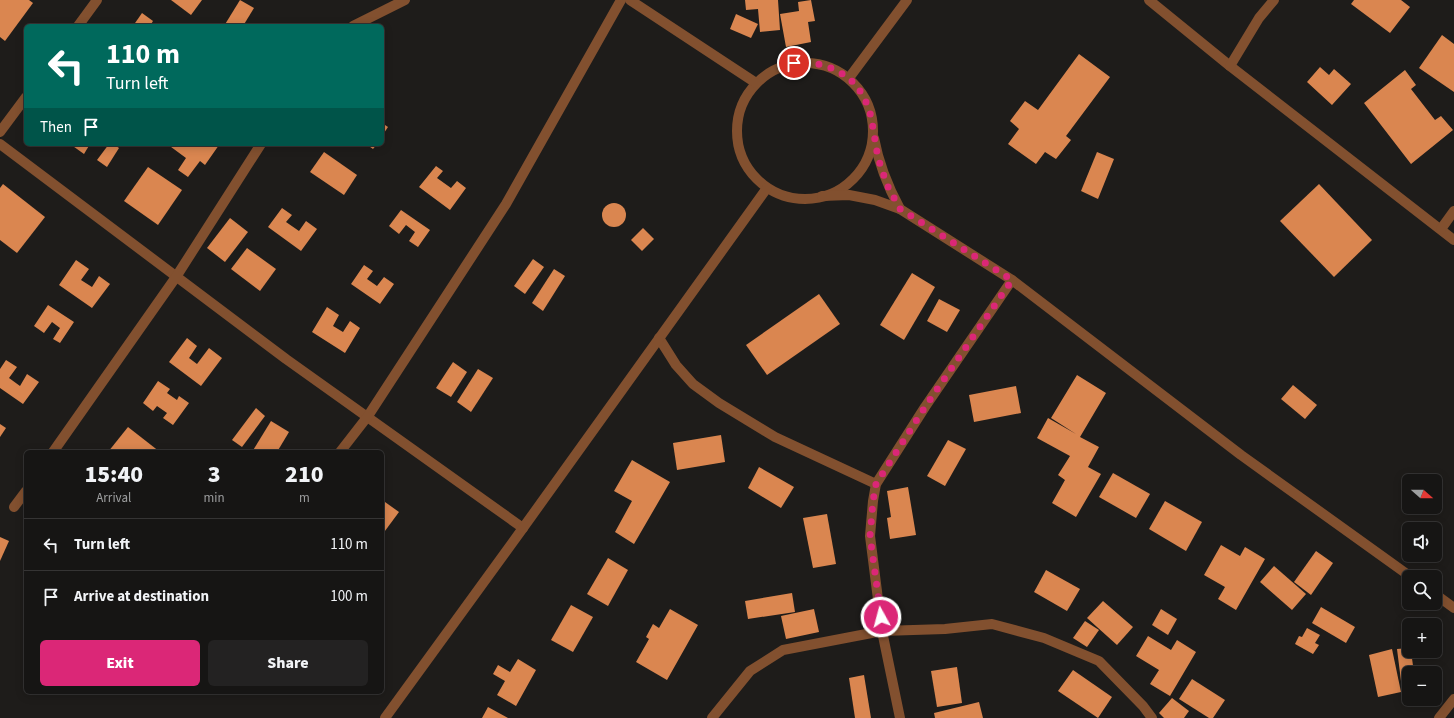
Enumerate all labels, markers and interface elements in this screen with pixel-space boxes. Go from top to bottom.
text: 110 m [106,34,180,74]
icon: left [40,40,92,92]
pin [777,46,811,80]
icon: arrive [783,52,805,74]
text: Turn left [106,71,168,96]
icon: arrive [80,116,102,138]
text: Then [40,117,72,138]
text: 15:40 [84,457,143,492]
text: 3 [208,457,221,492]
text: 210 [285,457,324,492]
north arrow [1402,474,1442,514]
map controls [1402,474,1442,706]
text: Arrival [96,489,131,507]
text: min [204,489,225,507]
text: m [299,489,310,507]
button: sound [1402,522,1442,562]
icon: left [40,534,62,556]
text: Turn left [74,534,130,555]
text: 110 m [330,534,368,555]
button: search [1402,570,1442,610]
icon: arrive [40,586,62,608]
text: Arrive at destination [74,586,209,607]
text: 100 m [330,586,368,607]
position arrow [860,596,902,638]
button: + [1402,618,1442,658]
button: Exit [40,640,200,686]
button: Share [208,640,368,686]
button: − [1402,666,1442,706]

